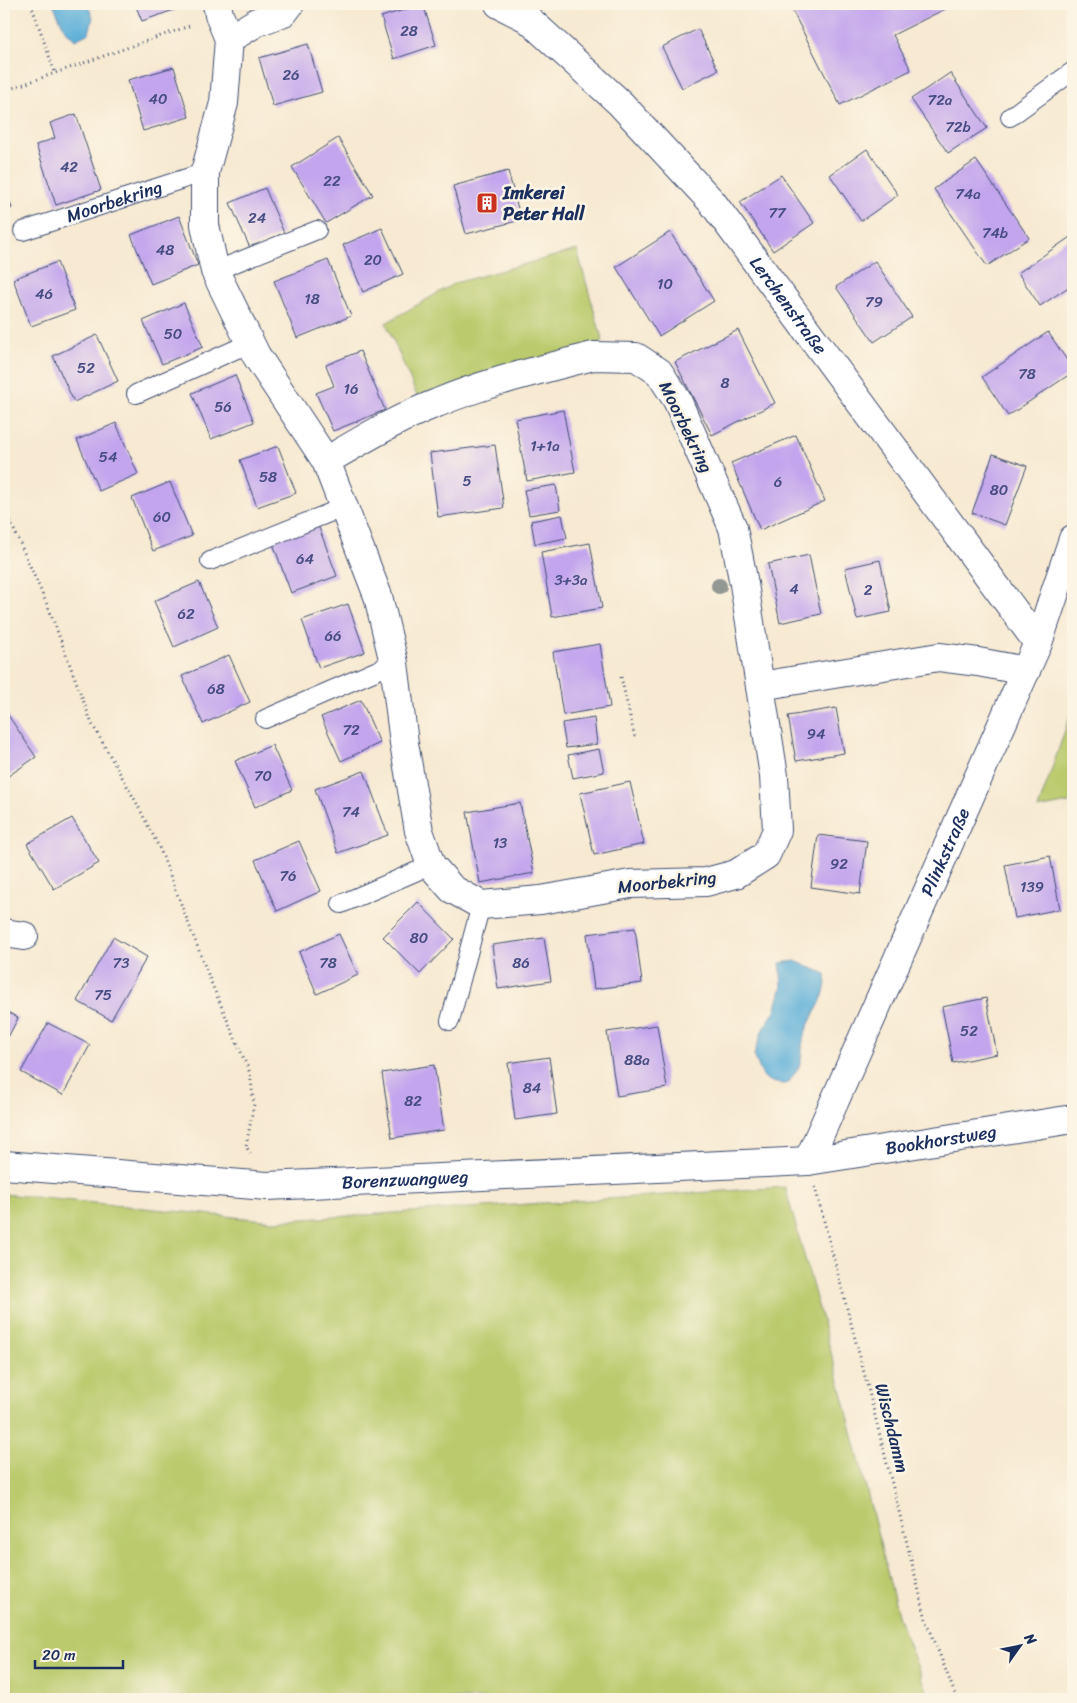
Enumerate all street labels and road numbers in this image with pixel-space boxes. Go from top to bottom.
street label: Moorbekring [62,171,167,232]
street label: Lerchenstraße [741,249,836,362]
street label: Moorbekring [650,375,722,479]
street label: Plinkstraße [911,802,979,902]
street label: Moorbekring [616,861,718,903]
street label: Bookhorstweg [883,1115,999,1164]
street label: Borenzwangweg [341,1161,469,1199]
street label: Wischdamm [865,1380,919,1477]

